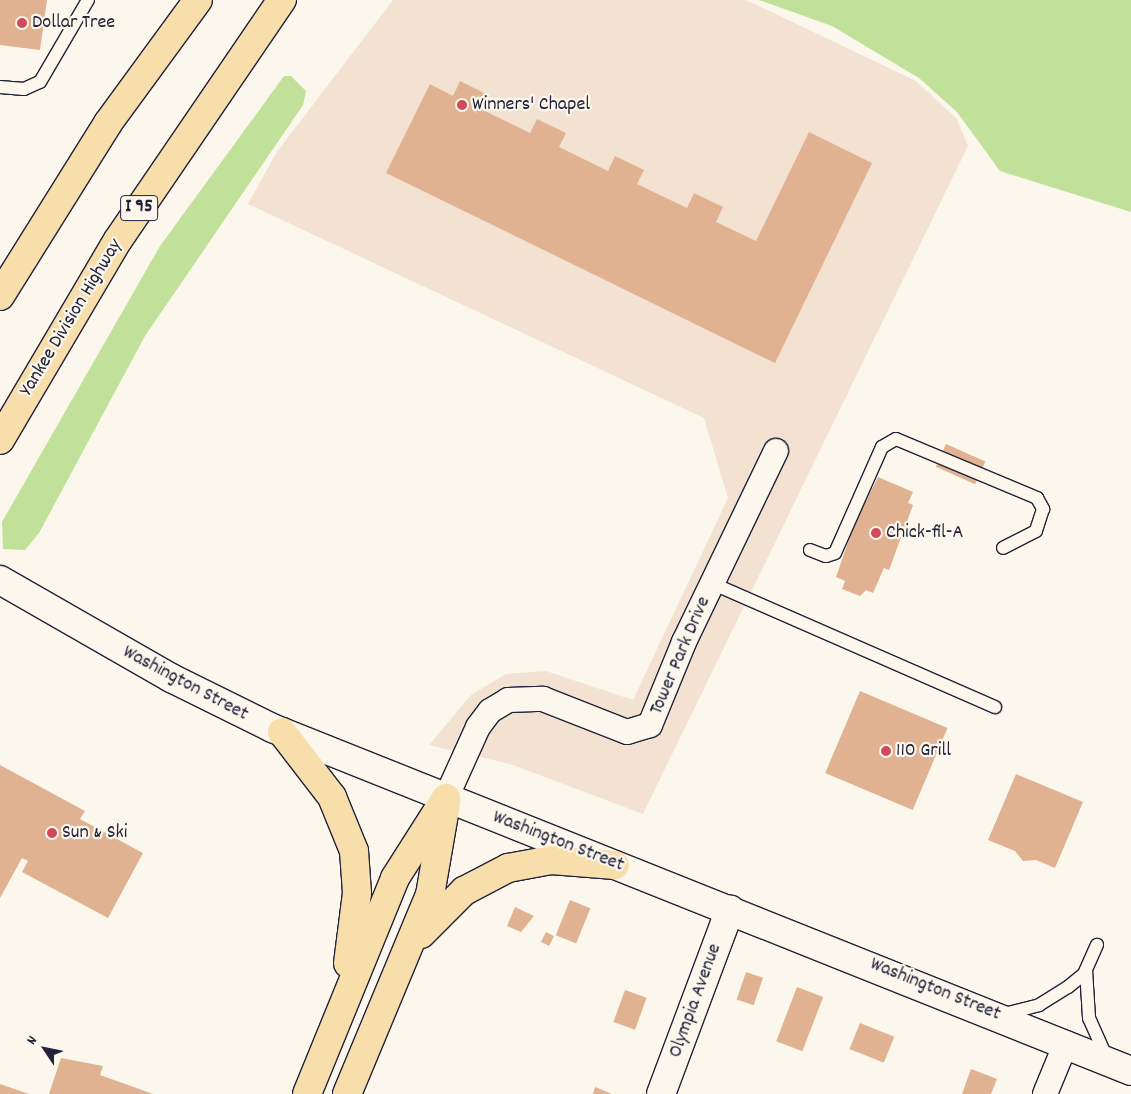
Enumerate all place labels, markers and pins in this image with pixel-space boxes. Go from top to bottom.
place label: Dollar Tree [32,11,115,35]
marker: Dollar Tree [16,17,28,29]
place label: Winners' Chapel [472,93,590,117]
marker: Winners' Chapel [456,99,468,111]
place label: Chick-fil-A [886,521,964,545]
marker: Chick-fil-A [870,527,882,539]
place label: 110 Grill [896,739,951,763]
marker: 110 Grill [880,745,892,757]
place label: Sun & Ski [62,821,127,845]
marker: Sun & Ski [46,827,58,839]

